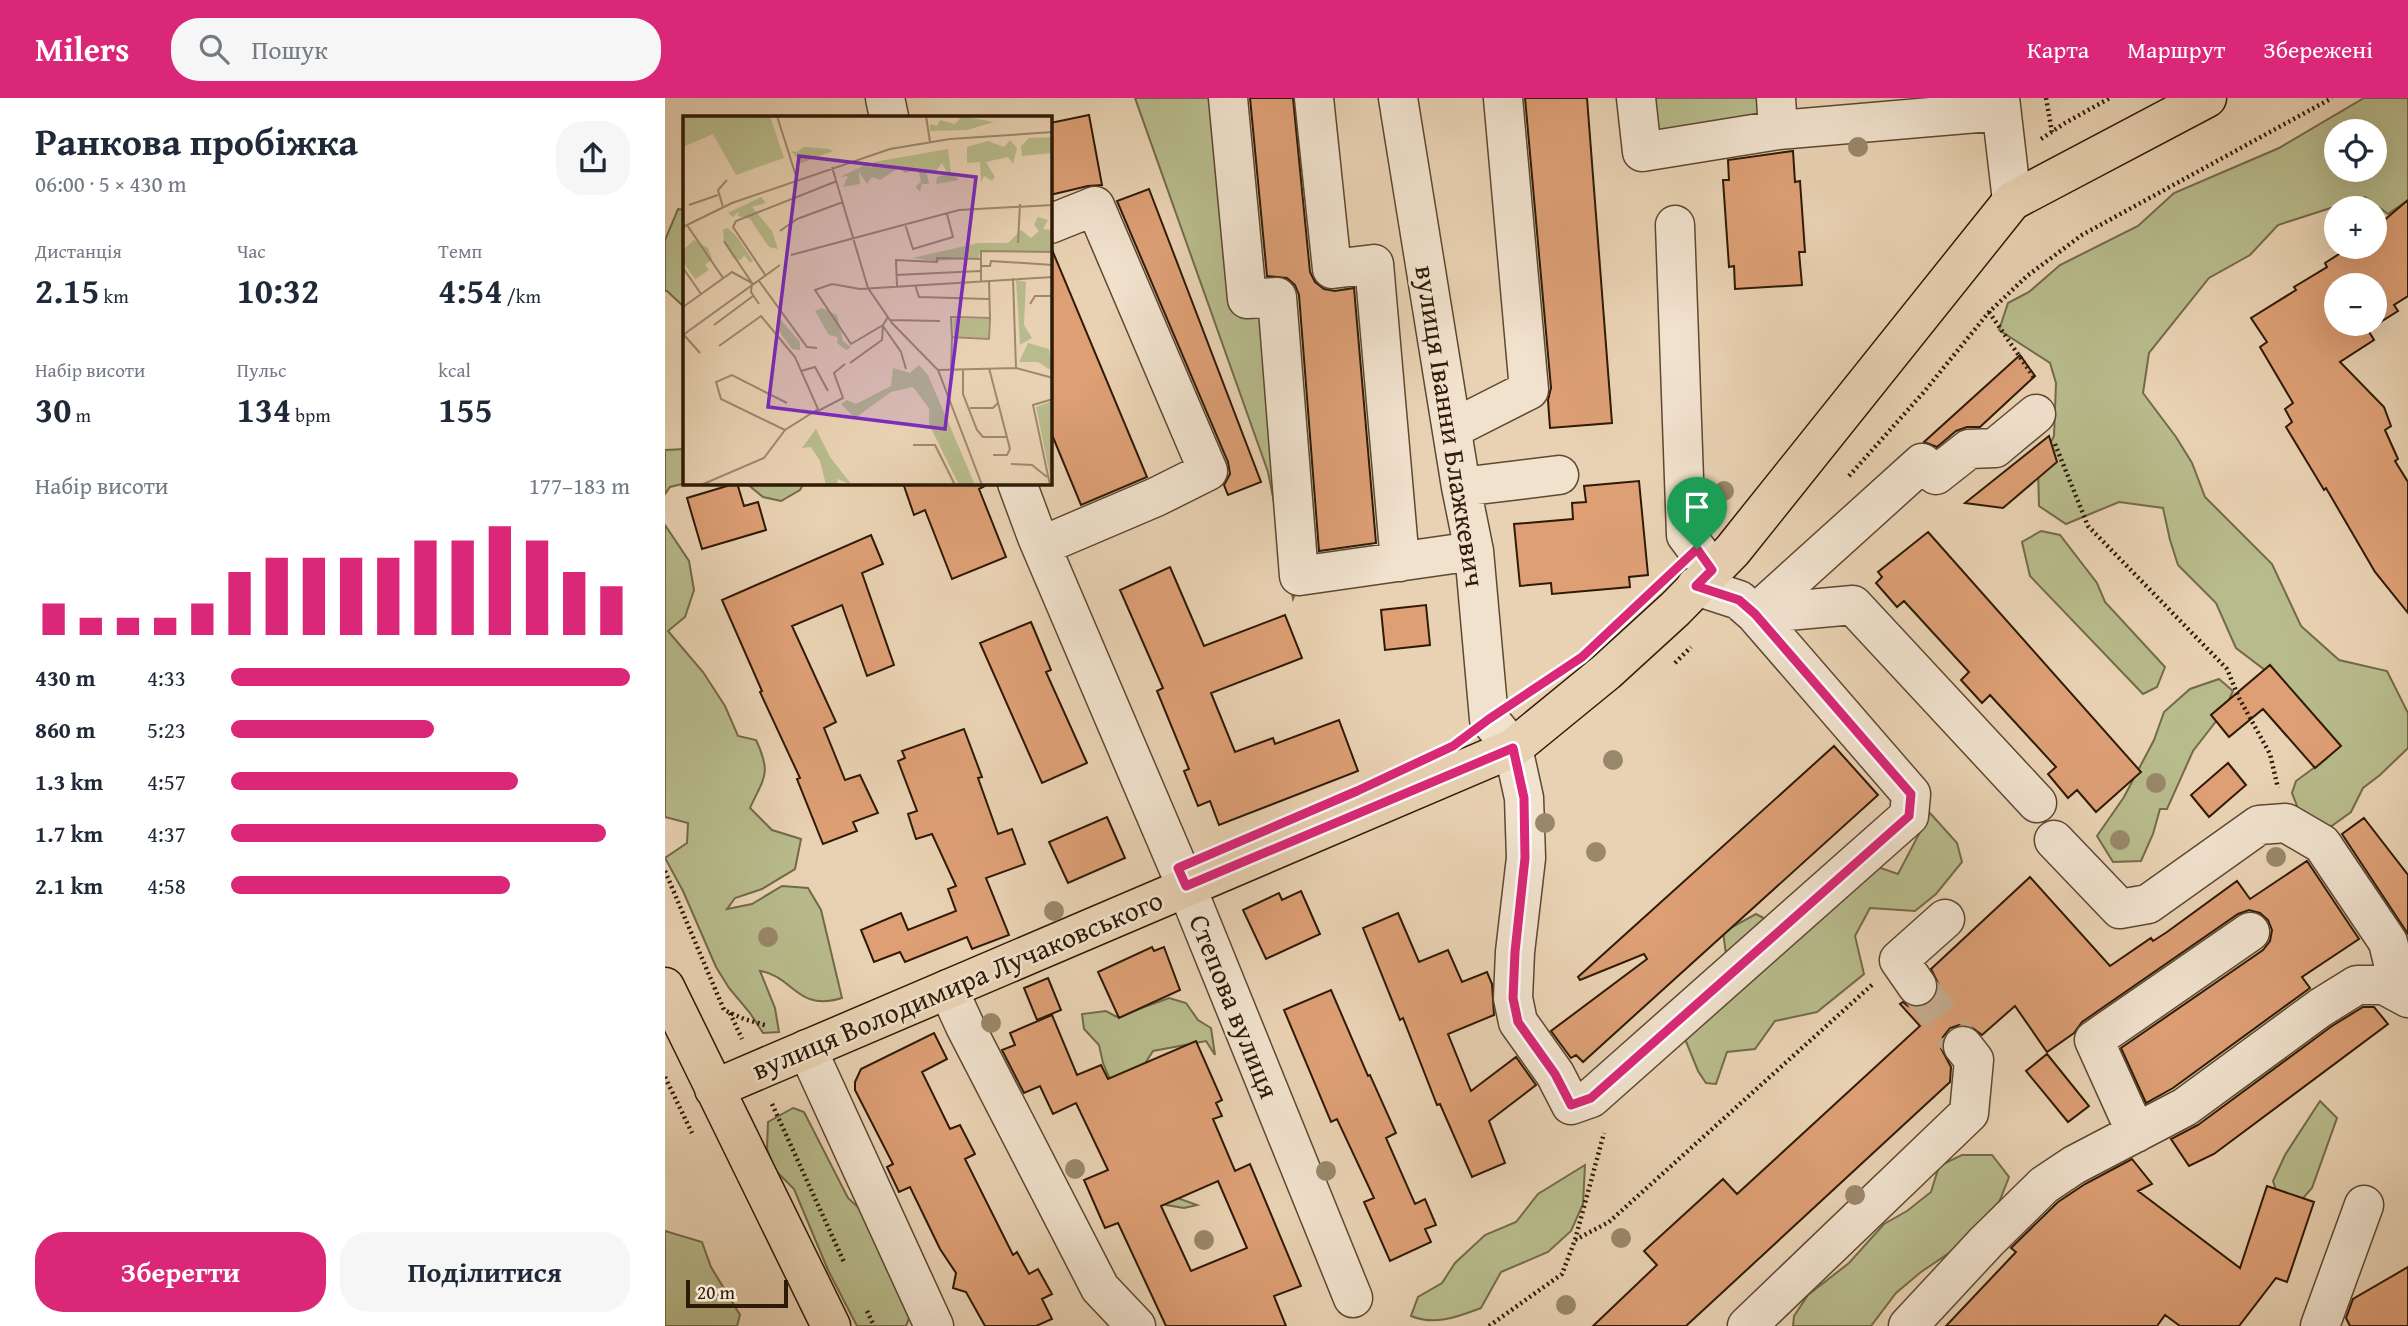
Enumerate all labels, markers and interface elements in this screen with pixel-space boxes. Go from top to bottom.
search box [171,18,661,81]
text: Milers [35,25,129,73]
icon: search [195,30,233,68]
text: Пошук [251,30,328,69]
text: Карта [2027,32,2089,67]
text: Маршрут [2127,32,2225,67]
text: Збережені [2263,32,2373,67]
text: Ранкова пробіжка [35,113,358,169]
inset map [683,116,1052,485]
map controls [2324,119,2387,336]
button: locate [2324,119,2387,182]
button: share [556,121,630,195]
text: 06:00 · 5 × 430 m [35,167,187,200]
button: + [2324,196,2387,259]
text: Дистанція [35,237,122,265]
text: Час [237,237,266,265]
text: Темп [438,237,482,265]
street label: вулиця Іванни Блажкевич [1405,262,1497,590]
text: 2.15 [35,265,99,316]
text: 10:32 [237,265,319,316]
text: 4:54 [438,265,503,316]
button: − [2324,273,2387,336]
text: km [99,282,129,310]
text: /km [503,282,541,310]
text: Набір висоти [35,356,145,384]
text: Пульс [237,356,286,384]
text: kcal [438,356,471,384]
text: 30 [35,384,71,435]
text: 134 [237,384,291,435]
text: 155 [438,384,493,435]
text: m [71,401,91,429]
text: bpm [291,401,331,429]
text: Набір висоти [35,469,169,502]
text: 177–183 m [529,469,630,502]
pin [1667,477,1727,549]
icon: arrive [1678,488,1716,526]
text: 430 m [35,661,96,694]
text: 4:33 [147,661,186,694]
text: 860 m [35,713,96,746]
text: 5:23 [147,713,186,746]
text: 1.3 km [35,765,103,798]
text: 4:57 [147,765,186,798]
text: 1.7 km [35,817,103,850]
text: 4:37 [147,817,186,850]
text: 2.1 km [35,869,103,902]
text: 4:58 [147,869,186,902]
street label: вулиця Володимира Лучаковського [745,879,1169,1089]
street label: Степова вулиця [1179,908,1291,1104]
button: Зберегти [35,1232,326,1312]
button: Поділитися [340,1232,630,1312]
scale bar [686,1277,787,1309]
text: 20 m [697,1278,735,1306]

